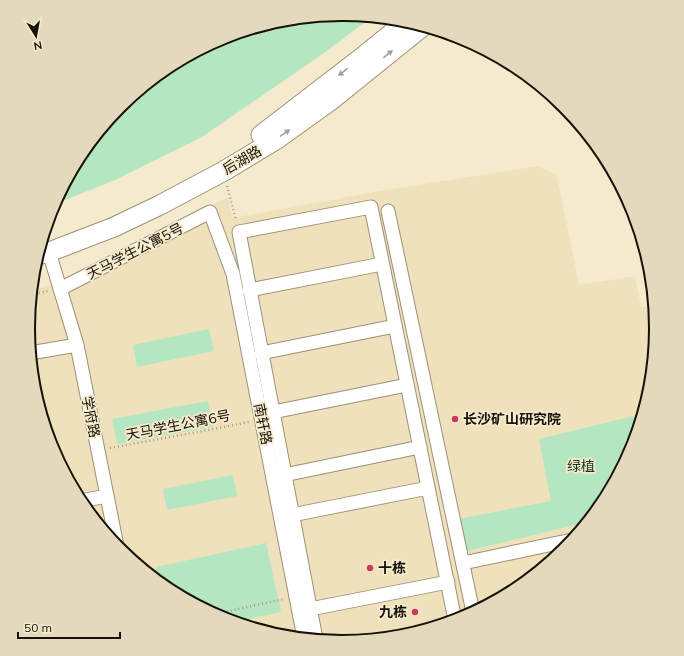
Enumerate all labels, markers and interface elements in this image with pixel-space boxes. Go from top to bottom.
north arrow [16,16,56,56]
text: N [32,38,43,53]
one-way arrow [383,50,394,59]
one-way arrow [338,67,349,76]
one-way arrow [280,129,290,137]
street label: 后湖路 [219,142,265,178]
street label: 天马学生公寓5号 [84,219,186,283]
street label: 学府路 [78,395,104,439]
street label: 南轩路 [250,402,276,446]
street label: 天马学生公寓6号 [124,406,232,444]
place label: 长沙矿山研究院 [463,410,561,428]
marker: 长沙矿山研究院 [450,414,460,424]
park label: 绿植 [567,457,595,475]
place label: 十栋 [378,559,406,577]
marker: 十栋 [365,563,375,573]
place label: 九栋 [379,603,407,621]
marker: 九栋 [410,607,420,617]
scale bar [18,614,120,640]
text: 50 m [24,620,52,635]

